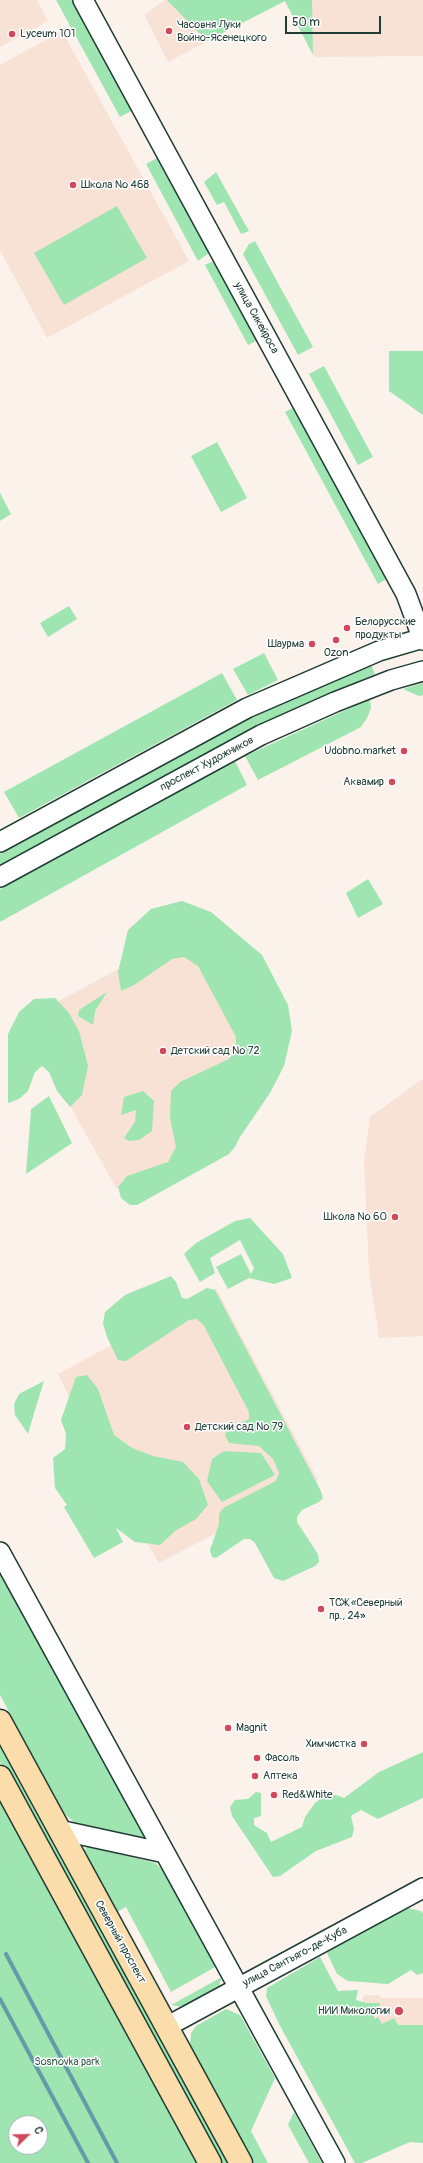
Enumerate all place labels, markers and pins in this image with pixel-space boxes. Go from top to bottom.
place label: Часовня Луки Войно-Ясенецкого [177,18,267,44]
marker: Часовня Луки Войно-Ясенецкого [164,26,174,36]
place label: Lyceum 101 [20,27,75,41]
marker: Lyceum 101 [7,29,17,39]
place label: Школа № 468 [81,178,149,192]
marker: Школа № 468 [68,180,78,190]
place label: Белорусские продукты [355,615,416,641]
marker: Белорусские продукты [342,623,352,633]
marker: Ozon [331,635,341,645]
place label: Шаурма [268,637,304,651]
marker: Шаурма [307,639,317,649]
place label: Ozon [324,646,348,660]
place label: Udobno.market [324,744,396,758]
marker: Udobno.market [399,746,409,756]
place label: Аквамир [343,775,384,789]
marker: Аквамир [387,777,397,787]
place label: Детский сад № 72 [171,1044,260,1058]
marker: Детский сад № 72 [158,1046,168,1056]
place label: Школа № 60 [323,1210,387,1224]
marker: Школа № 60 [390,1212,400,1222]
place label: Детский сад № 79 [195,1420,283,1434]
marker: Детский сад № 79 [182,1422,192,1432]
place label: ТСЖ «Северный пр., 24» [329,1596,402,1622]
marker: ТСЖ «Северный пр., 24» [316,1604,326,1614]
place label: Magnit [236,1721,267,1735]
marker: Magnit [223,1723,233,1733]
place label: Химчистка [306,1737,356,1751]
marker: Химчистка [359,1739,369,1749]
place label: Фасоль [265,1751,300,1765]
marker: Фасоль [252,1753,262,1763]
place label: Аптека [263,1769,297,1783]
marker: Аптека [250,1771,260,1781]
place label: Red&White [282,1788,333,1802]
marker: Red&White [269,1790,279,1800]
place label: НИИ Микологии [318,2004,390,2018]
marker: НИИ Микологии [393,2005,405,2017]

